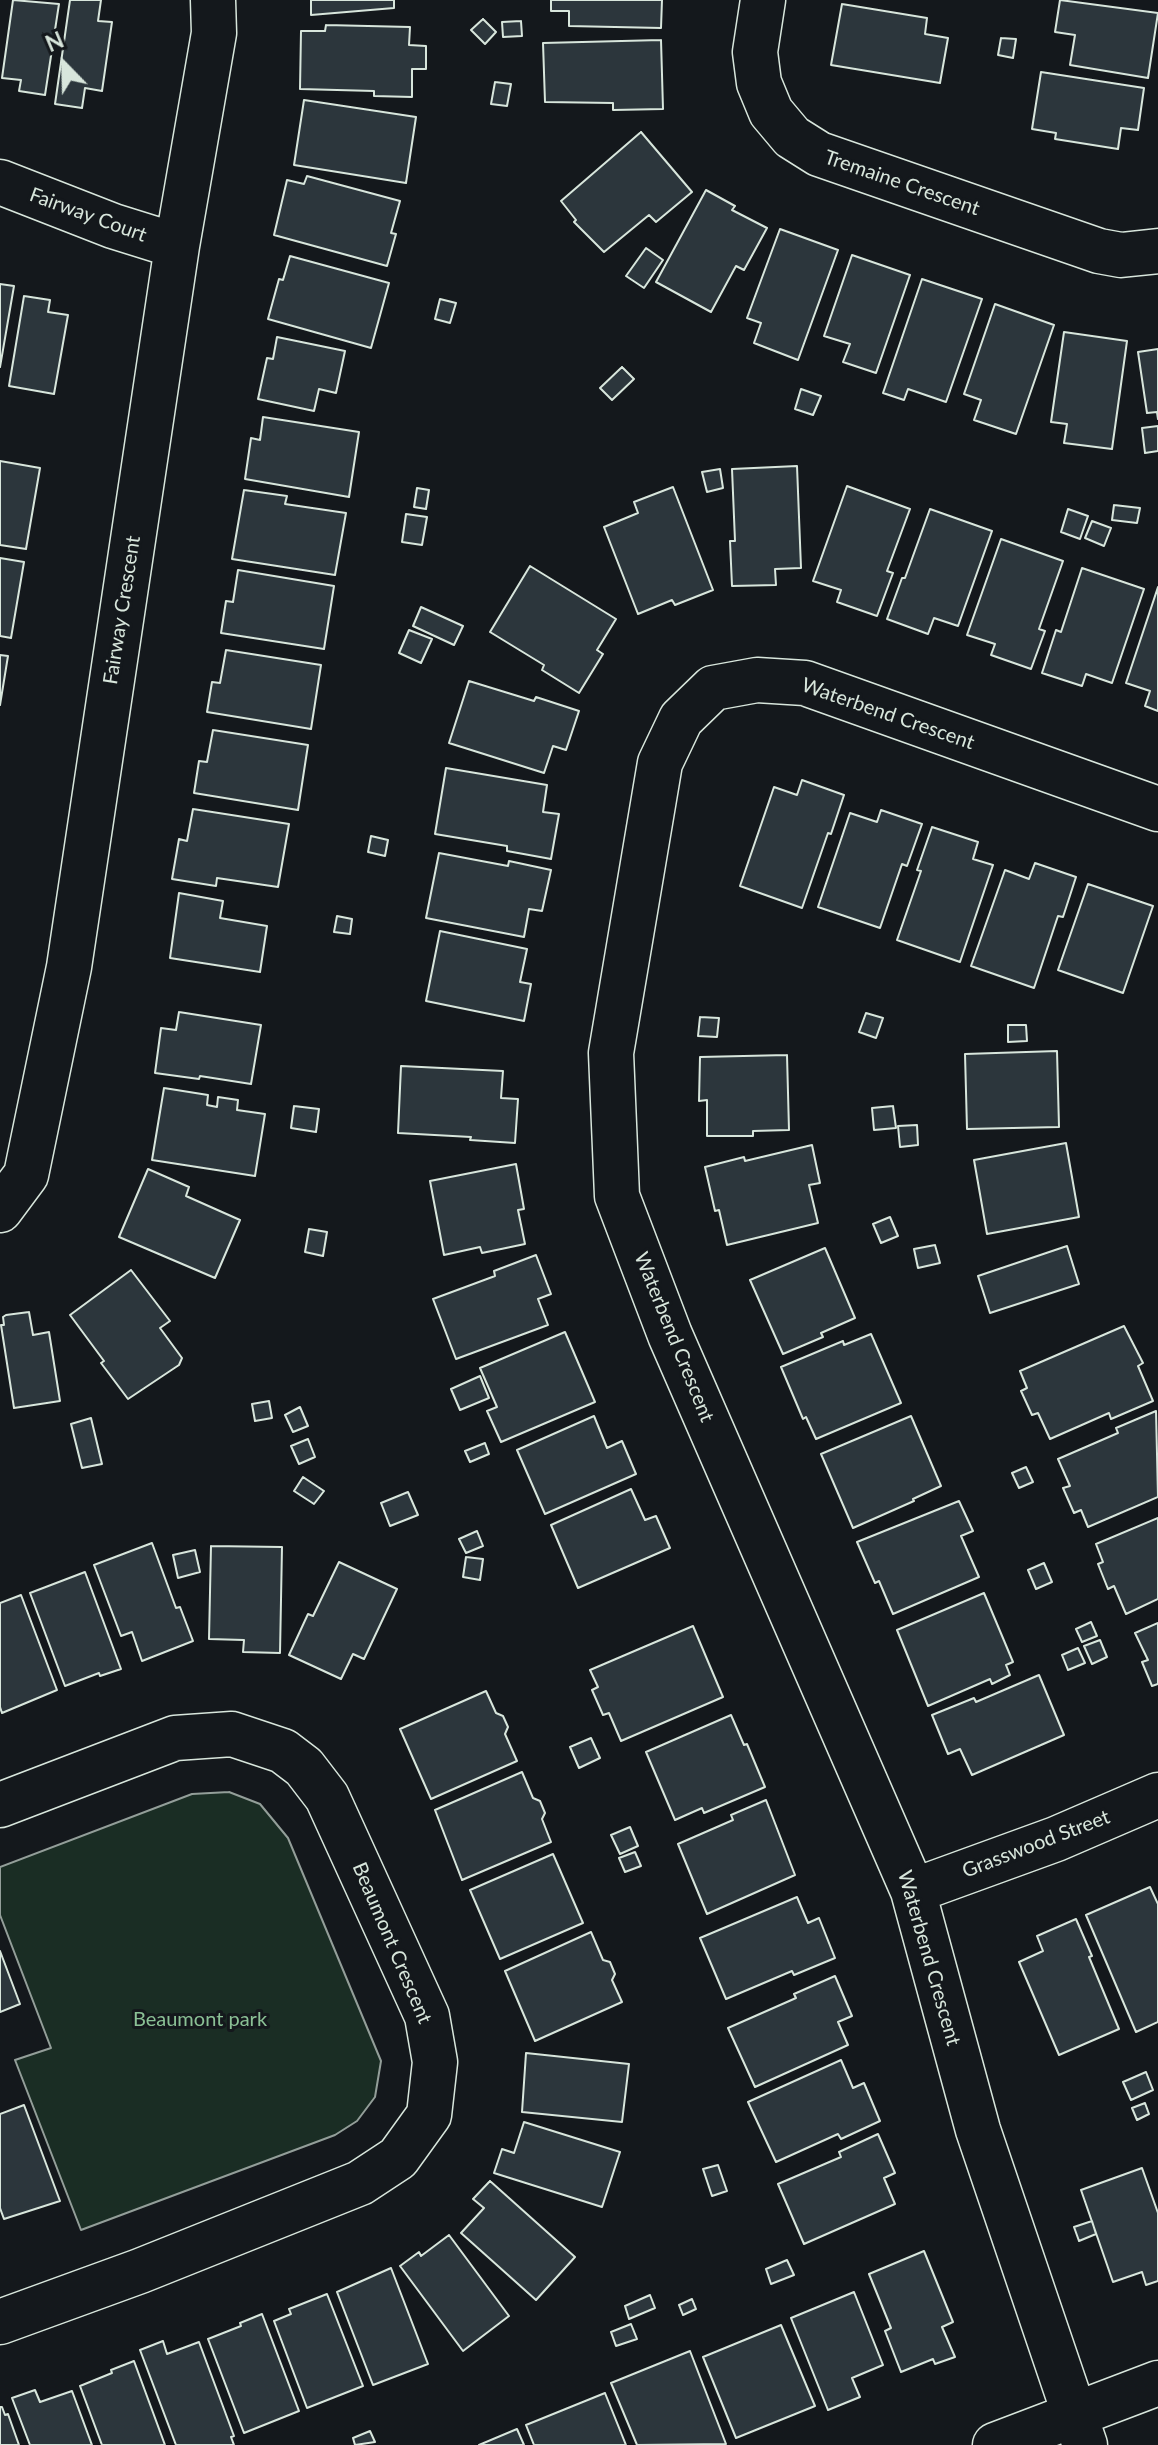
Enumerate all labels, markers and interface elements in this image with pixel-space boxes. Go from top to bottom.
north arrow [24,24,104,104]
text: N [41,26,67,57]
street label: Tremaine Crescent [821,145,983,221]
street label: Fairway Court [26,183,150,247]
street label: Fairway Crescent [98,534,146,686]
street label: Waterbend Crescent [798,673,978,755]
street label: Waterbend Crescent [629,1249,719,1425]
street label: Grasswood Street [959,1805,1113,1883]
street label: Beaumont Crescent [347,1859,437,2027]
street label: Waterbend Crescent [893,1868,965,2048]
park label: Beaumont park [133,2008,267,2032]

